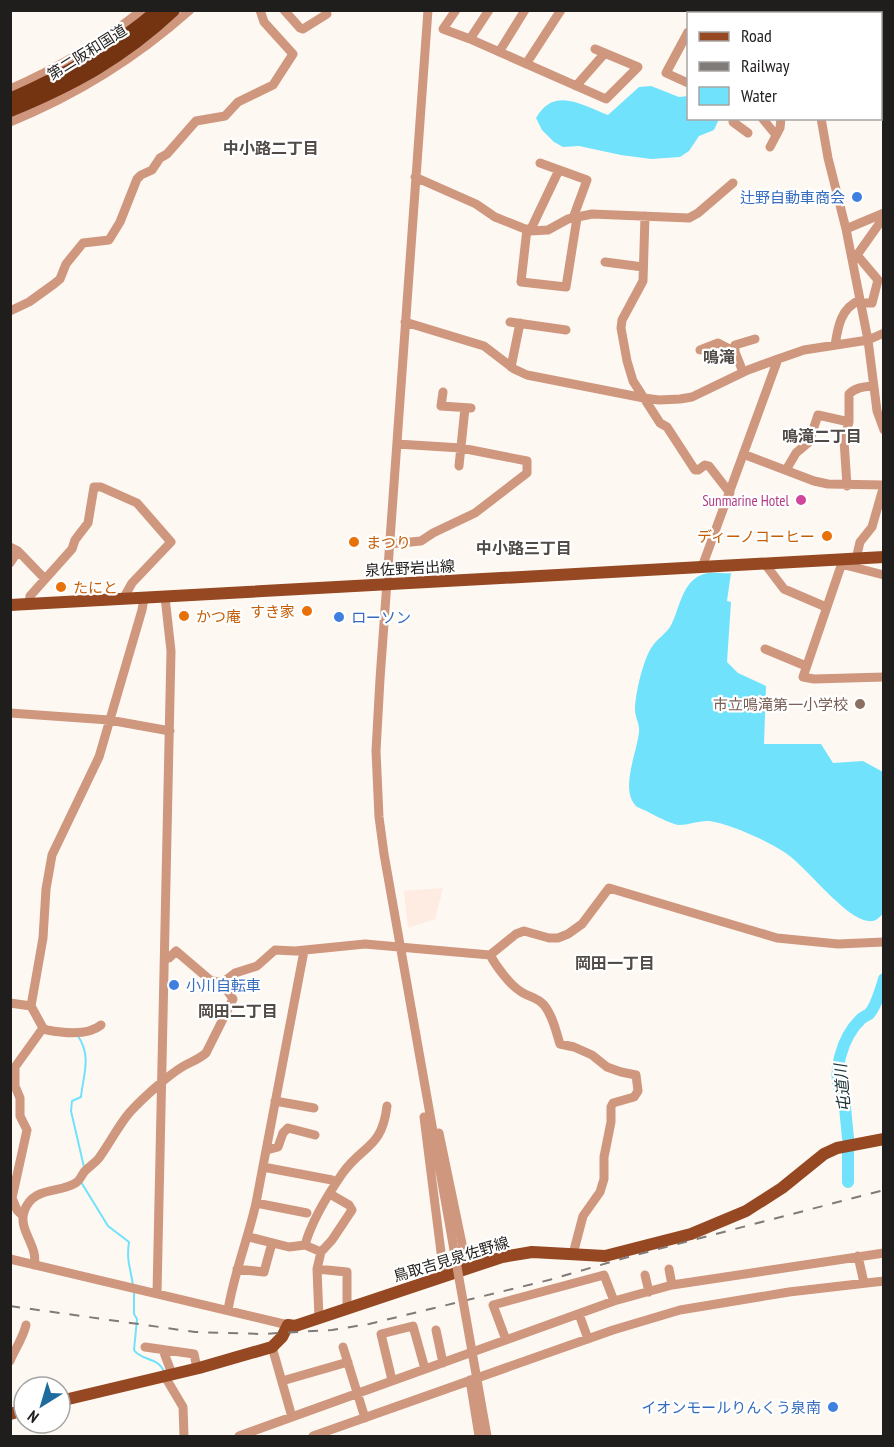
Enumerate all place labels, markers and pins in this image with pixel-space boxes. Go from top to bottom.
place label: 辻野自動車商会 [740,188,845,207]
marker: 辻野自動車商会 [850,190,864,204]
place label: Sunmarine Hotel [702,491,789,510]
marker: Sunmarine Hotel [794,493,808,507]
place label: ディーノコーヒー [697,527,815,546]
marker: ディーノコーヒー [820,529,834,543]
place label: まつり [366,533,411,552]
marker: まつり [347,535,361,549]
place label: たにと [73,578,118,597]
marker: たにと [54,580,68,594]
place label: すき家 [250,602,295,621]
marker: すき家 [300,604,314,618]
place label: かつ庵 [196,607,241,626]
place label: ローソン [351,608,411,627]
marker: かつ庵 [177,609,191,623]
marker: ローソン [332,610,346,624]
place label: 市立鳴滝第一小学校 [713,695,848,714]
marker: 市立鳴滝第一小学校 [853,697,867,711]
place label: 小川自転車 [186,976,261,995]
marker: 小川自転車 [167,978,181,992]
place label: イオンモールりんくう泉南 [641,1398,821,1417]
marker: イオンモールりんくう泉南 [826,1400,840,1414]

